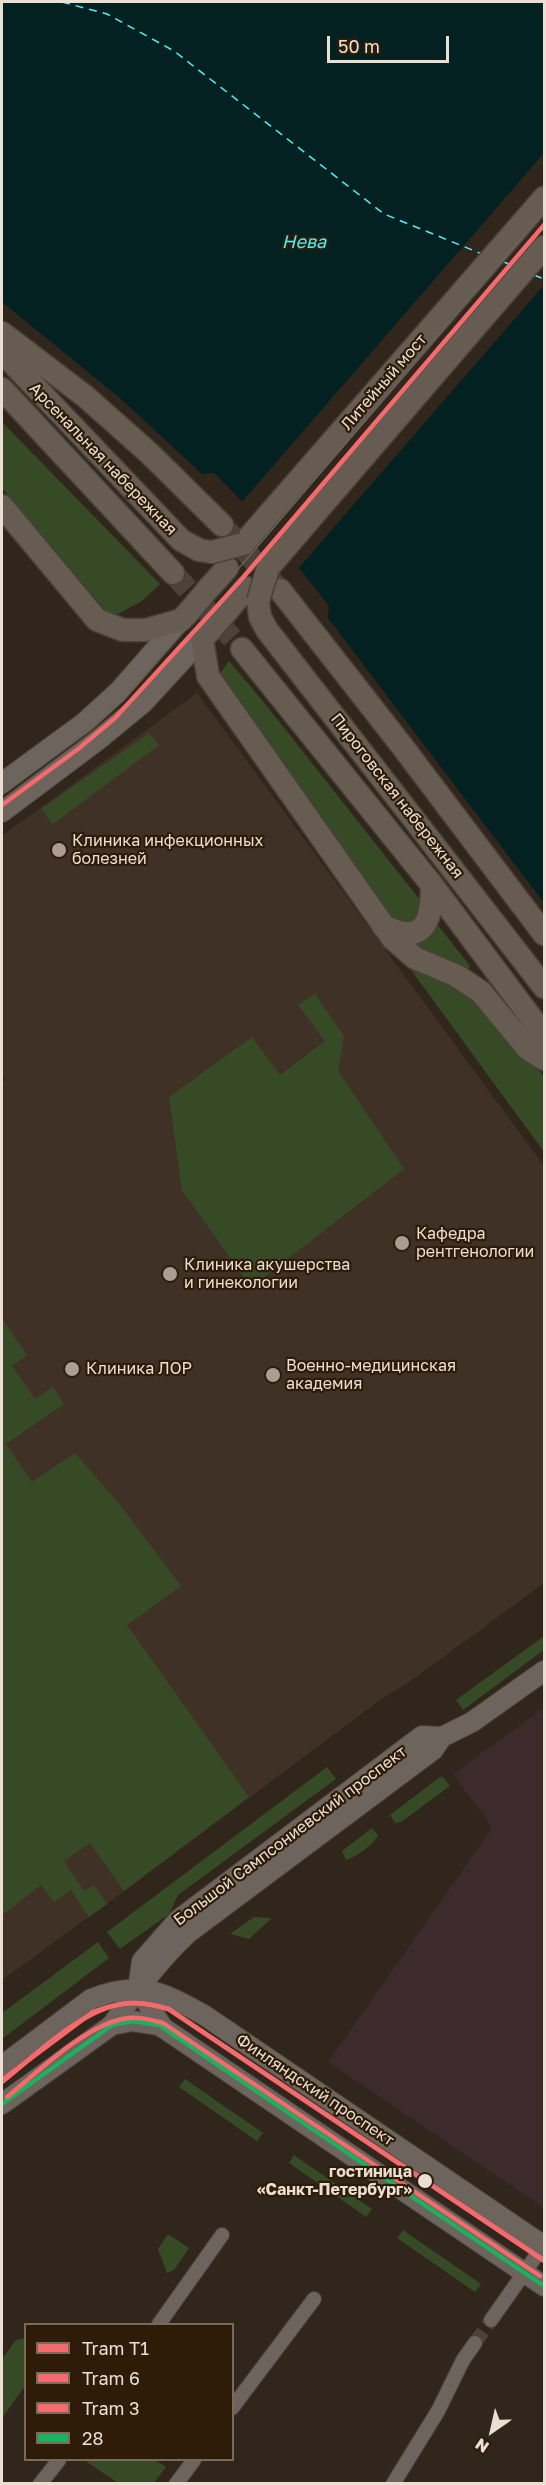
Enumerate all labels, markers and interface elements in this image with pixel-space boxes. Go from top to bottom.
scale bar [330,24,452,62]
text: 50 m [338,35,380,57]
water label: Нева [282,231,326,253]
street label: Литейный мост [337,330,431,434]
street label: Арсенальная набережная [25,379,181,539]
street label: Пироговская набережная [327,710,467,882]
place label: Клиника инфекционных болезней [72,831,263,869]
marker: Клиника инфекционных болезней [50,841,68,859]
place label: Кафедра рентгенологии [416,1224,534,1262]
marker: Кафедра рентгенологии [393,1234,411,1252]
place label: Клиника акушерства и гинекологии [184,1255,350,1293]
marker: Клиника акушерства и гинекологии [161,1265,179,1283]
place label: Военно-медицинская академия [286,1356,456,1394]
place label: Клиника ЛОР [86,1359,192,1379]
marker: Клиника ЛОР [63,1360,81,1378]
marker: Военно-медицинская академия [264,1366,282,1384]
street label: Большой Сампсониевский проспект [170,1742,410,1930]
street label: Финляндский проспект [232,2030,398,2150]
place label: гостиница «Санкт-Петербург» [257,2162,412,2200]
marker: гостиница «Санкт-Петербург» [416,2172,434,2190]
legend [24,2323,234,2461]
text: Tram Т1 [82,2337,149,2359]
text: Tram 6 [82,2367,140,2389]
text: Tram 3 [82,2397,140,2419]
north arrow [462,2401,522,2461]
text: 28 [82,2427,103,2449]
text: N [471,2434,493,2458]

